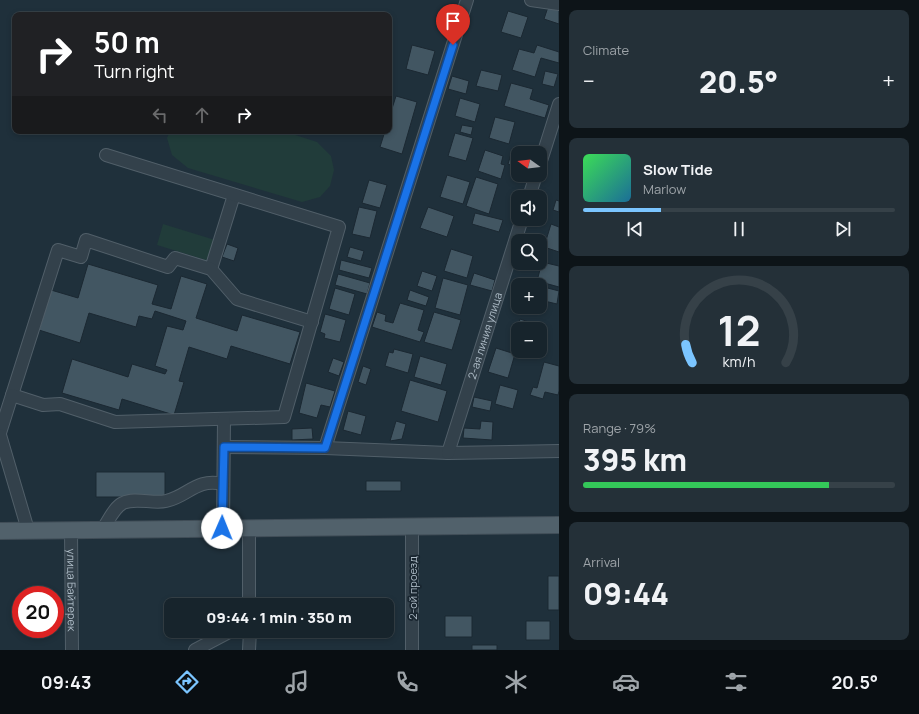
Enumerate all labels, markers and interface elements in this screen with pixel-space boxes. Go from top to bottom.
pin [436,4,470,45]
icon: arrive [442,10,464,32]
text: 50 m [94,23,160,61]
icon: right [28,28,80,80]
text: Climate [583,41,629,59]
text: Turn right [94,59,175,83]
text: 20.5° [699,61,778,102]
text: − [583,66,595,96]
text: + [882,66,895,96]
icon: left [149,104,171,126]
icon: ahead [191,104,213,126]
icon: right [233,104,255,126]
north arrow [511,146,547,182]
map controls [511,146,547,358]
text: Slow Tide [643,159,713,180]
text: Marlow [643,180,686,198]
button: sound [511,190,547,226]
icon: previous [624,218,646,240]
icon: pause [728,218,750,240]
icon: next [832,218,854,240]
button: search [511,234,547,270]
button: + [511,278,547,314]
street label: 2-ая линия улица [464,290,505,381]
text: 12 [718,302,761,358]
button: − [511,322,547,358]
text: km/h [722,352,756,371]
text: Range · 79% [583,419,656,437]
text: 395 km [583,439,687,480]
position arrow [201,507,243,549]
street label: улица Байтерек [64,549,80,632]
text: Arrival [583,553,620,571]
street label: 2-ой проезд [405,556,420,620]
text: 09:44 [583,573,669,614]
speed limit sign: 20 [12,586,64,638]
text: 09:44 · 1 min · 350 m [206,607,352,628]
icon: directions [173,668,201,696]
icon: music [283,668,311,696]
icon: phone [393,668,421,696]
icon: climate [502,668,530,696]
icon: car [612,668,640,696]
icon: filters [722,668,750,696]
text: 09:43 [41,670,91,694]
text: 20.5° [831,670,878,694]

